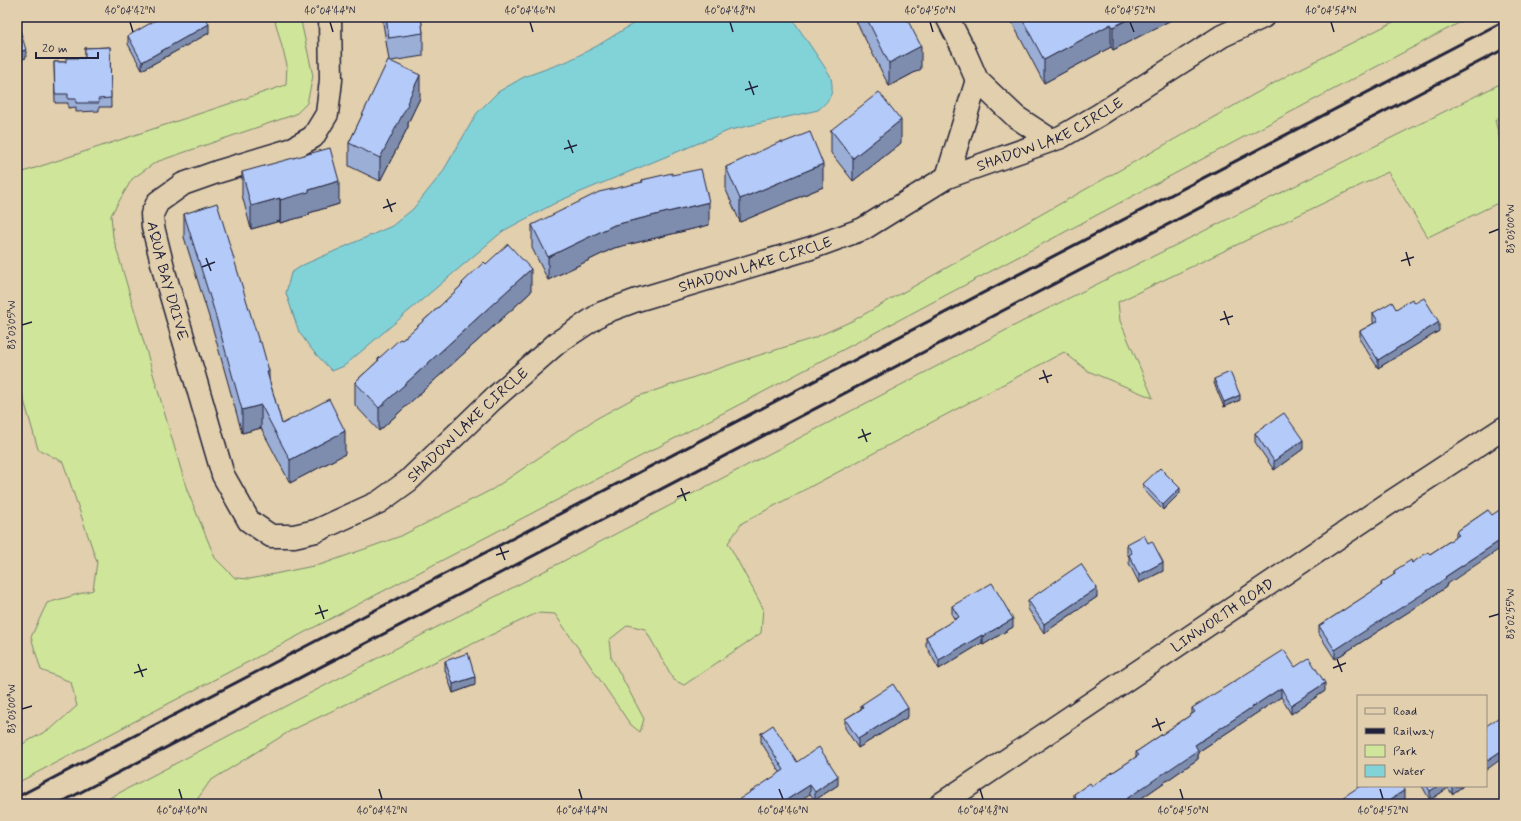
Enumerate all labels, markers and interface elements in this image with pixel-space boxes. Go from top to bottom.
text: 40°04'42"N [105,4,155,18]
text: 40°04'44"N [305,4,356,18]
text: 40°04'46"N [505,4,556,18]
text: 40°04'48"N [705,4,755,18]
text: 40°04'50"N [905,4,956,18]
text: 40°04'52"N [1105,4,1155,18]
text: 40°04'54"N [1305,4,1357,18]
scale bar [36,34,98,60]
text: 20 m [42,41,68,57]
street label: SHADOW LAKE CIRCLE [974,93,1128,177]
text: 83°03'00"W [1504,204,1518,254]
street label: AQUA BAY DRIVE [142,221,193,343]
street label: SHADOW LAKE CIRCLE [676,232,835,298]
text: 83°03'05"W [5,301,19,349]
street label: SHADOW LAKE CIRCLE [403,363,533,487]
street label: LINWORTH ROAD [1168,574,1278,658]
text: 83°02'55"W [1504,589,1518,639]
text: 83°03'00"W [5,684,19,734]
legend [1357,695,1487,787]
text: Road [1393,704,1417,720]
text: Railway [1393,724,1435,740]
text: Park [1393,744,1417,760]
text: Water [1393,764,1425,780]
text: 40°04'40"N [157,804,208,818]
text: 40°04'42"N [357,804,407,818]
text: 40°04'44"N [557,804,608,818]
text: 40°04'46"N [758,804,809,818]
text: 40°04'48"N [958,804,1008,818]
text: 40°04'50"N [1158,804,1209,818]
text: 40°04'52"N [1358,804,1408,818]

